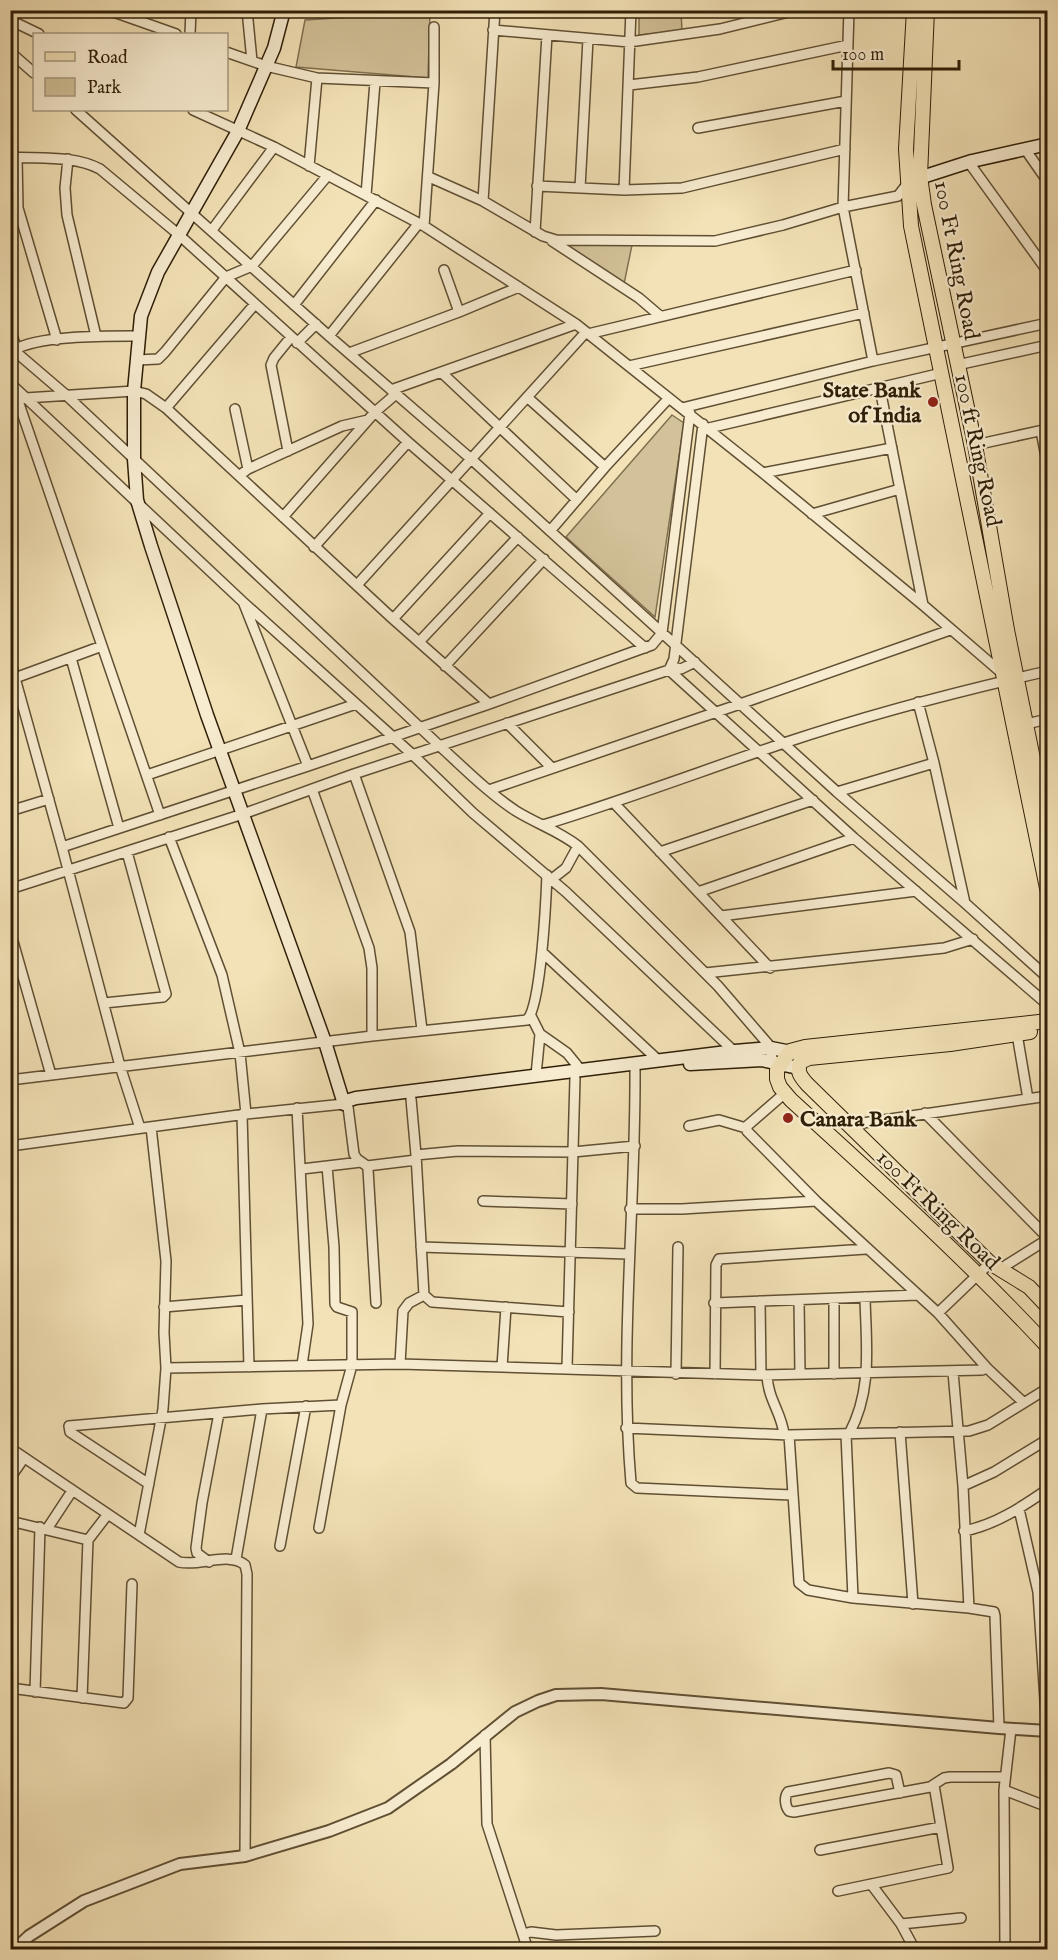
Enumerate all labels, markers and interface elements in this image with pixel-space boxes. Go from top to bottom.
legend [33,33,228,111]
scale bar [833,33,959,71]
text: 100 m [842,44,884,67]
text: Road [87,47,128,70]
text: Park [87,77,122,100]
street label: 100 Ft Ring Road [927,178,985,343]
street label: 100 ft Ring Road [947,371,1007,530]
place label: State Bank of India [823,377,922,430]
marker: State Bank of India [926,395,940,409]
place label: Canara Bank [800,1106,918,1134]
marker: Canara Bank [781,1111,795,1125]
street label: 100 Ft Ring Road [870,1144,1006,1277]

